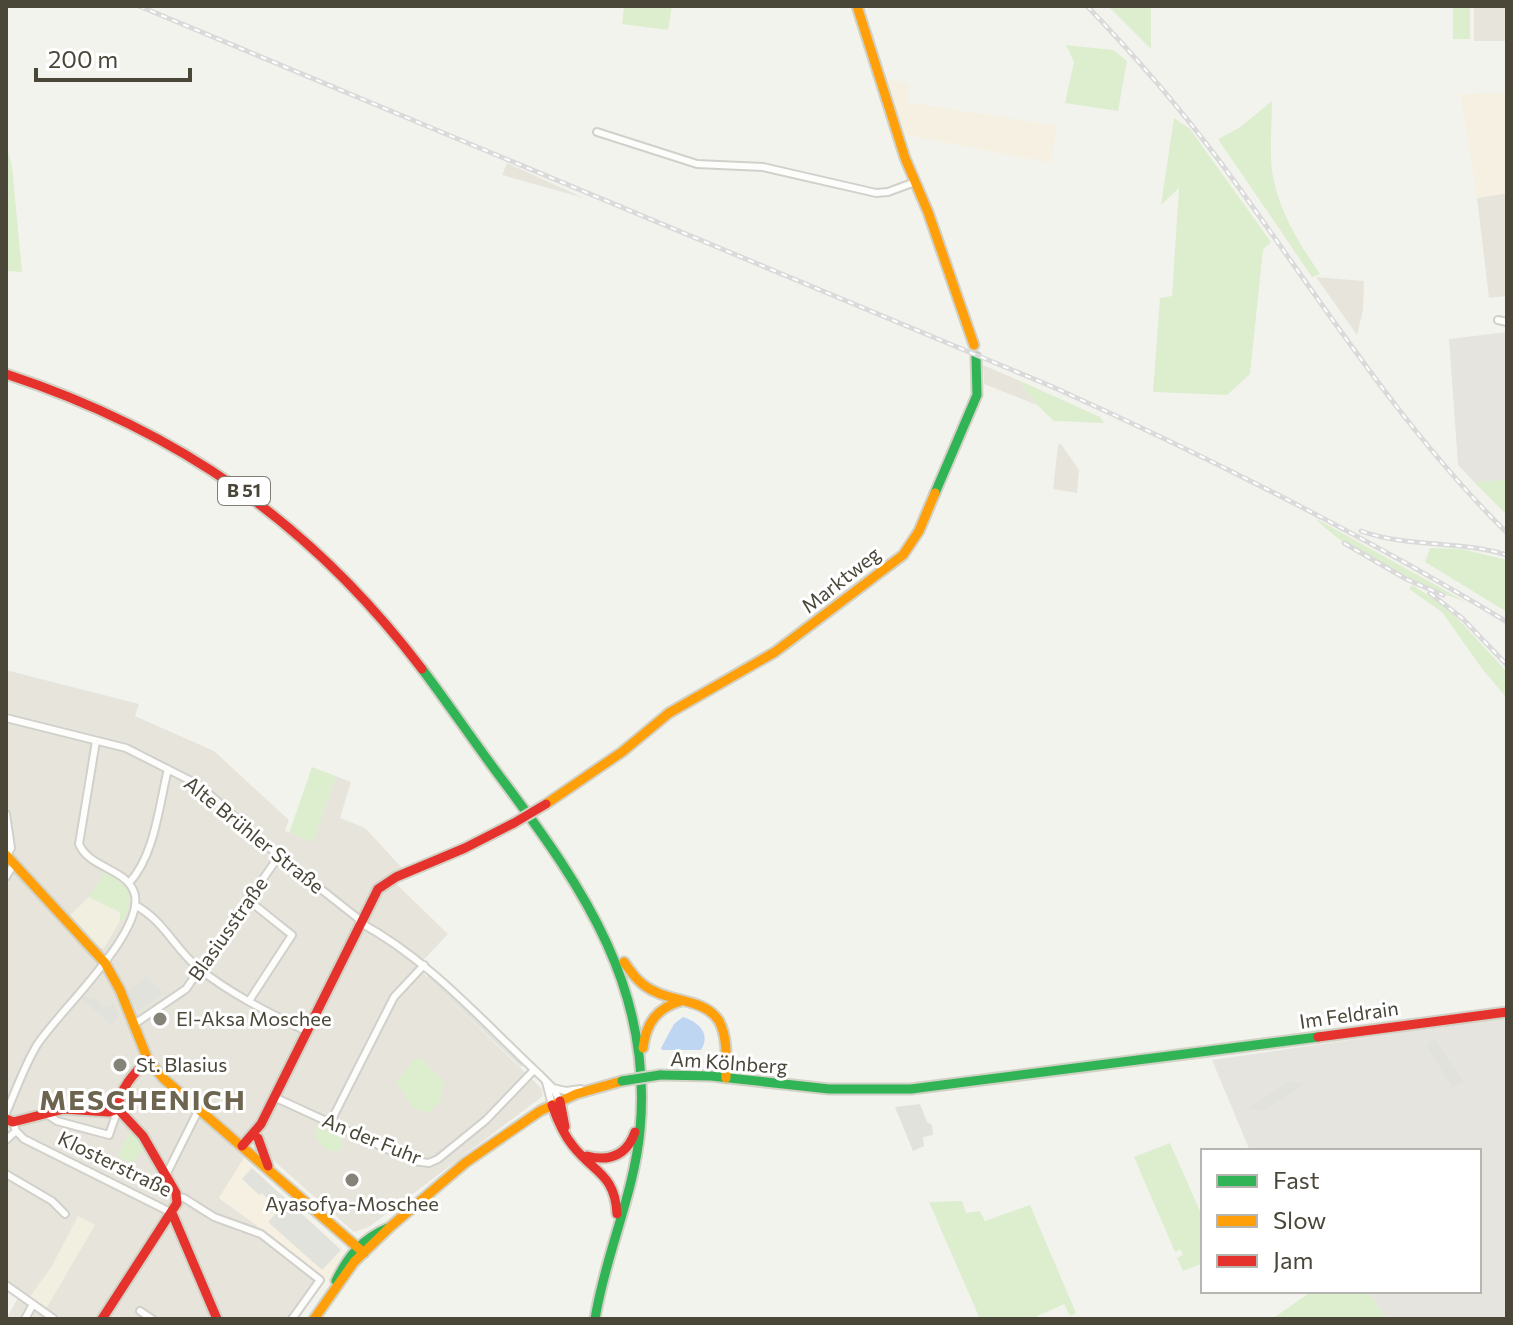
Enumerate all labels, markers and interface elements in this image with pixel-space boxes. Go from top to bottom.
scale bar [36,32,190,82]
text: 200 m [48,44,118,73]
road number: B 51 [218,477,270,505]
street label: Marktweg [796,541,885,617]
street label: Alte Brühler Straße [180,770,329,898]
street label: Blasiusstraße [183,872,272,985]
street label: Im Feldrain [1298,995,1400,1033]
place label: El-Aksa Moschee [176,1006,331,1030]
marker: El-Aksa Moschee [151,1010,169,1028]
street label: Am Kölnberg [670,1046,789,1078]
place label: St. Blasius [136,1052,227,1076]
marker: St. Blasius [111,1056,129,1074]
district label: MESCHENICH [39,1082,247,1116]
street label: An der Fuhr [319,1107,425,1169]
street label: Klosterstraße [55,1125,176,1201]
legend [1201,1149,1481,1293]
text: Fast [1273,1165,1320,1194]
marker: Ayasofya-Moschee [343,1171,361,1189]
place label: Ayasofya-Moschee [265,1191,439,1215]
text: Slow [1273,1205,1326,1234]
text: Jam [1273,1245,1313,1274]

